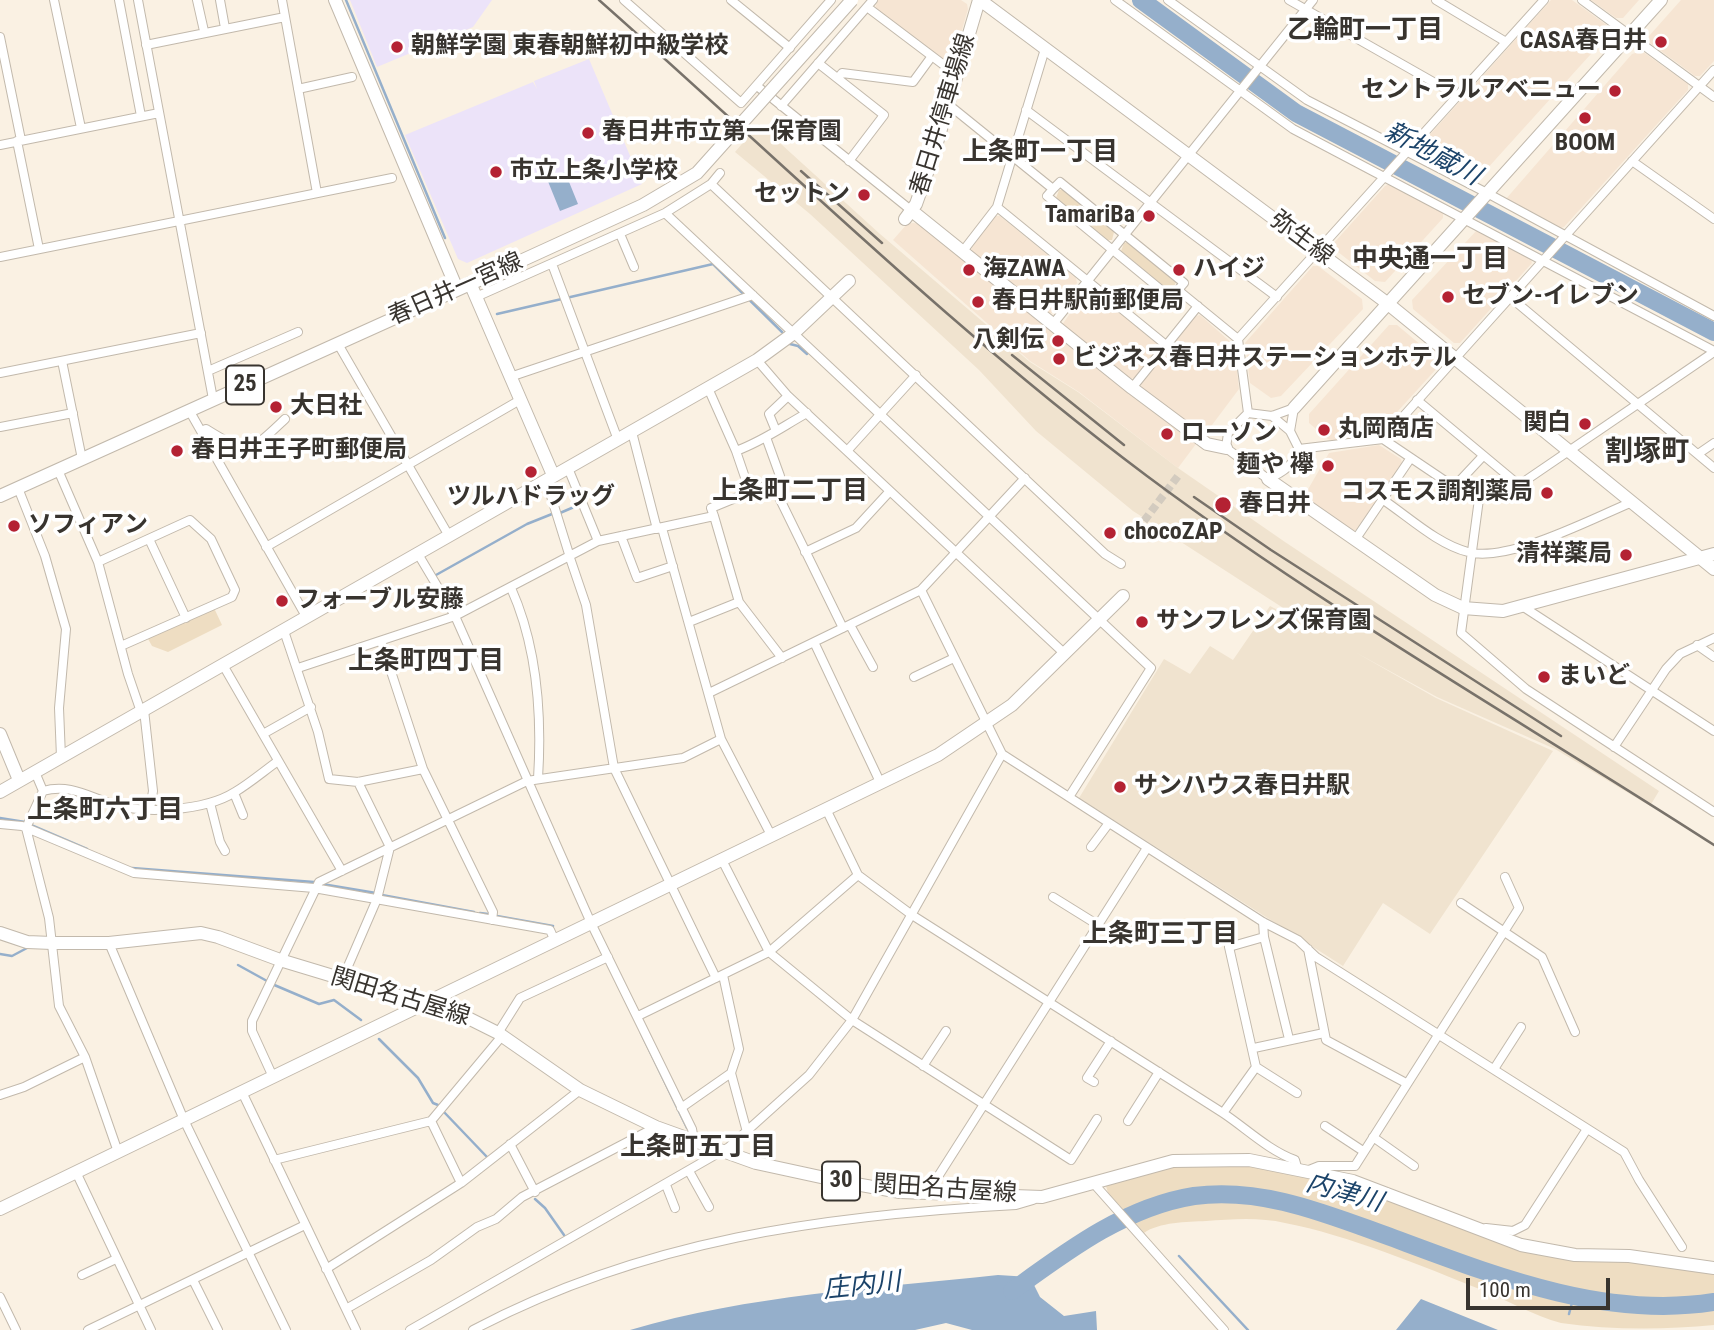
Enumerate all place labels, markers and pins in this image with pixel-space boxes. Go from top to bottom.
place label: CASA春日井 [1520,28,1647,56]
place label: 朝鮮学園 東春朝鮮初中級学校 [411,33,729,61]
marker: CASA春日井 [1653,34,1669,50]
marker: 朝鮮学園 東春朝鮮初中級学校 [389,39,405,55]
place label: セントラルアベニュー [1361,77,1601,105]
marker: セントラルアベニュー [1607,83,1623,99]
marker: BOOM [1577,110,1593,126]
place label: 春日井市立第一保育園 [602,119,842,147]
marker: 春日井市立第一保育園 [580,125,596,141]
place label: BOOM [1555,130,1615,158]
place label: 市立上条小学校 [510,158,678,186]
marker: 市立上条小学校 [488,164,504,180]
place label: セットン [754,181,850,209]
marker: セットン [856,187,872,203]
place label: TamariBa [1045,202,1135,230]
marker: TamariBa [1141,208,1157,224]
place label: 海ZAWA [983,256,1066,284]
place label: ハイジ [1193,256,1265,284]
marker: 海ZAWA [961,262,977,278]
marker: ハイジ [1171,262,1187,278]
place label: セブン-イレブン [1462,283,1639,311]
place label: 春日井駅前郵便局 [992,288,1184,316]
marker: セブン-イレブン [1440,289,1456,305]
marker: 春日井駅前郵便局 [970,294,986,310]
place label: 八剣伝 [972,327,1044,355]
marker: 八剣伝 [1050,333,1066,349]
place label: ビジネス春日井ステーションホテル [1073,345,1457,373]
marker: ビジネス春日井ステーションホテル [1051,351,1067,367]
place label: 大日社 [290,393,362,421]
marker: 大日社 [268,399,284,415]
place label: 関白 [1523,410,1571,438]
place label: 丸岡商店 [1338,416,1434,444]
marker: 関白 [1577,416,1593,432]
place label: ローソン [1181,420,1277,448]
marker: 丸岡商店 [1316,422,1332,438]
marker: ローソン [1159,426,1175,442]
place label: 春日井王子町郵便局 [191,437,407,465]
marker: 春日井王子町郵便局 [169,443,185,459]
place label: 麺や 襷 [1236,452,1314,480]
marker: 麺や 襷 [1320,458,1336,474]
marker: ツルハドラッグ [523,464,539,480]
place label: コスモス調剤薬局 [1341,479,1533,507]
place label: ツルハドラッグ [447,484,615,512]
marker: コスモス調剤薬局 [1539,485,1555,501]
place label: 春日井 [1239,491,1311,519]
marker: 春日井 [1213,495,1233,515]
place label: ソフィアン [28,512,148,540]
marker: ソフィアン [6,518,22,534]
place label: chocoZAP [1124,519,1223,547]
marker: chocoZAP [1102,525,1118,541]
place label: 清祥薬局 [1516,541,1612,569]
marker: 清祥薬局 [1618,547,1634,563]
place label: フォーブル安藤 [296,587,464,615]
marker: フォーブル安藤 [274,593,290,609]
place label: サンフレンズ保育園 [1156,608,1372,636]
marker: サンフレンズ保育園 [1134,614,1150,630]
place label: まいど [1558,663,1630,691]
marker: まいど [1536,669,1552,685]
place label: サンハウス春日井駅 [1134,773,1350,801]
marker: サンハウス春日井駅 [1112,779,1128,795]

